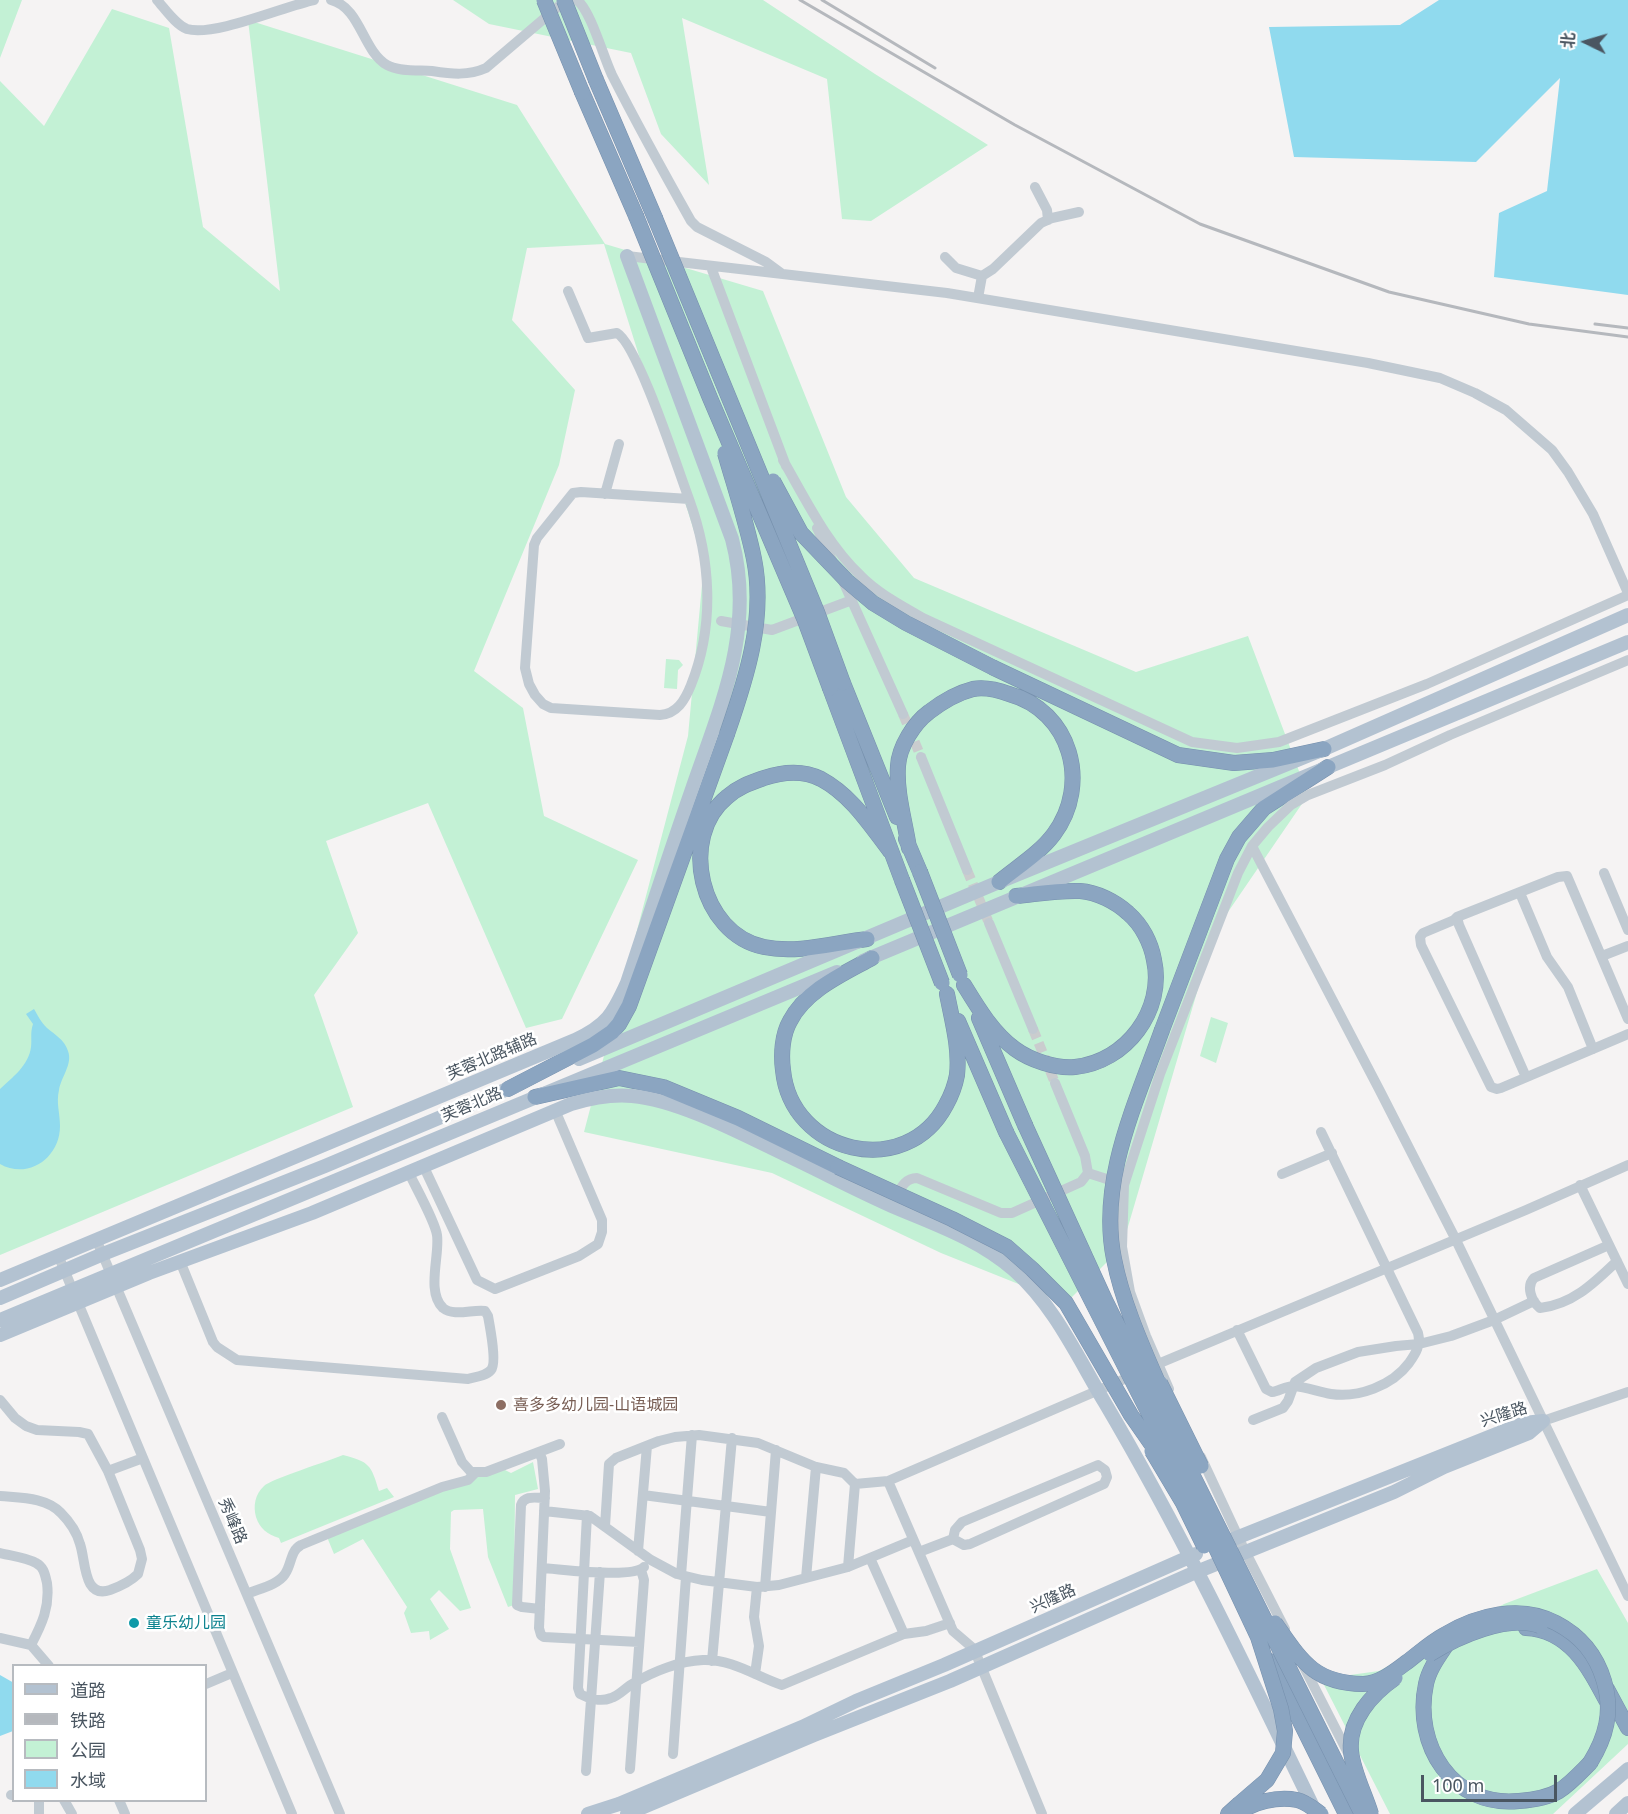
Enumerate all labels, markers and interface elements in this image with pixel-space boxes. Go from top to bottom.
north arrow [1556,12,1616,72]
text: 北 [1556,32,1580,49]
street label: 芙蓉北路辅路 [444,1029,540,1085]
street label: 芙蓉北路 [439,1084,505,1126]
place label: 喜多多幼儿园-山语城园 [513,1395,678,1415]
marker: 喜多多幼儿园-山语城园 [494,1398,508,1412]
street label: 兴隆路 [1478,1399,1530,1431]
street label: 秀峰路 [214,1495,250,1547]
street label: 兴隆路 [1027,1580,1079,1618]
place label: 童乐幼儿园 [146,1613,226,1633]
marker: 童乐幼儿园 [127,1616,141,1630]
legend [12,1664,207,1802]
text: 道路 [70,1678,106,1702]
text: 铁路 [70,1708,106,1732]
text: 公园 [70,1738,106,1762]
scale bar [1424,1763,1560,1801]
text: 水域 [70,1768,106,1792]
text: 100 m [1432,1773,1484,1797]

